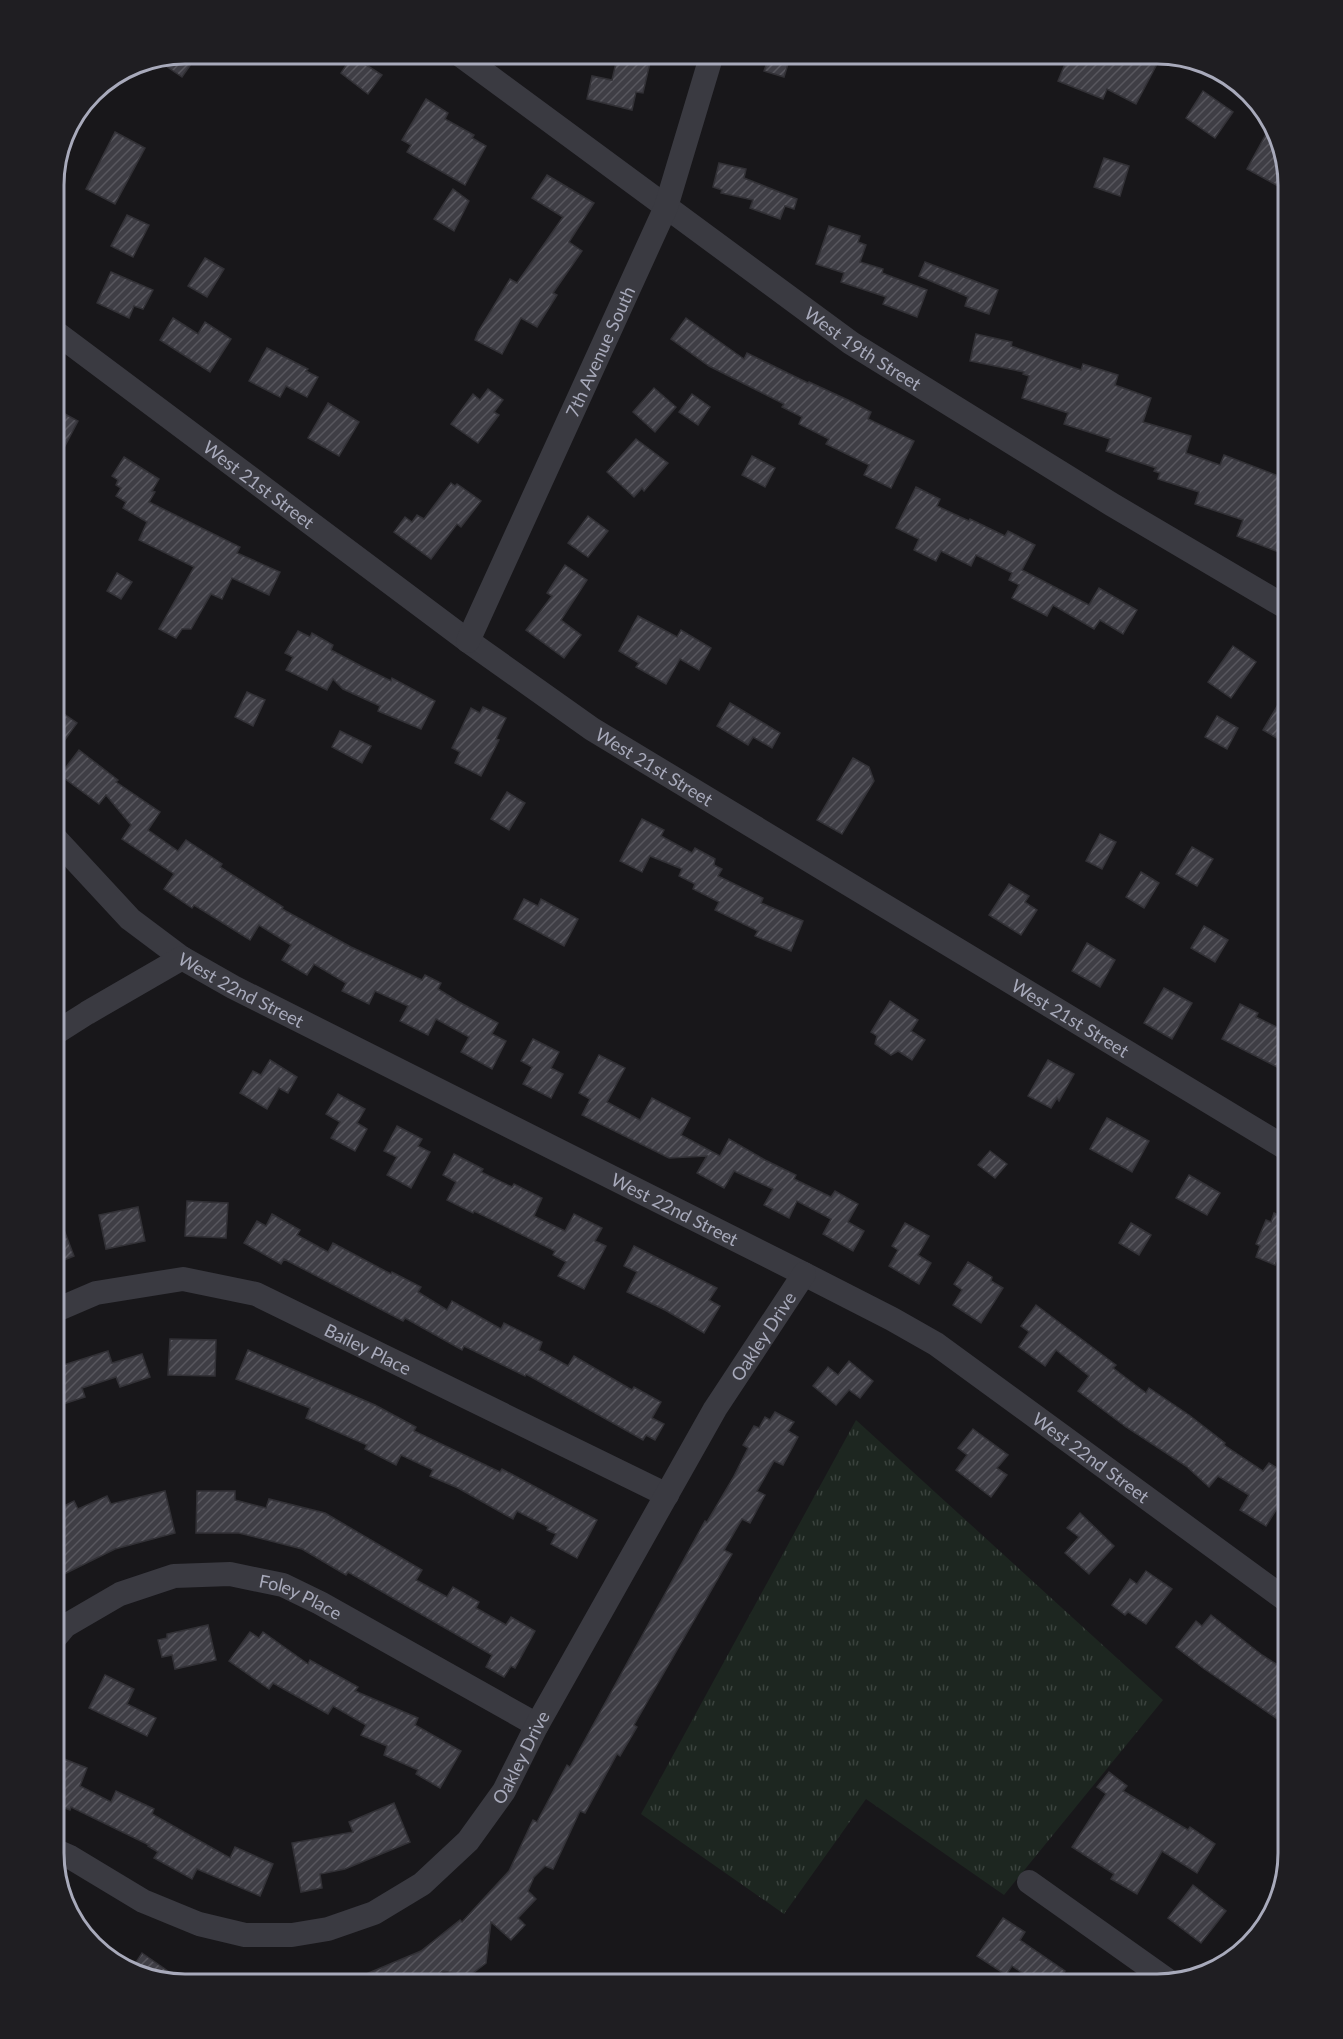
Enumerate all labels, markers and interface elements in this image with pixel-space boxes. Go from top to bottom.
street label: 7th Avenue South [561,283,639,421]
street label: West 19th Street [800,302,926,395]
street label: West 21st Street [199,436,319,533]
street label: West 21st Street [592,723,717,811]
street label: West 22nd Street [175,947,308,1032]
street label: West 21st Street [1008,974,1133,1062]
street label: West 22nd Street [608,1168,742,1250]
street label: Oakley Drive [726,1288,800,1385]
street label: Bailey Place [321,1318,415,1379]
street label: West 22nd Street [1028,1407,1154,1508]
street label: Foley Place [257,1569,346,1624]
street label: Oakley Drive [487,1707,554,1808]

